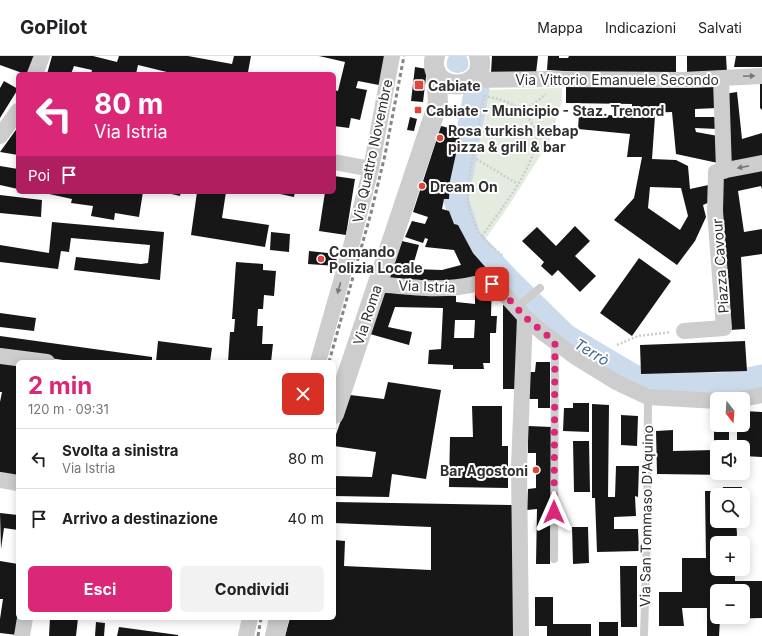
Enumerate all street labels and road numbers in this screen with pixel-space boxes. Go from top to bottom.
street label: Via Vittorio Emanuele Secondo [515,71,719,88]
street label: Via Quattro Novembre [348,78,396,224]
street label: Piazza Cavour [708,218,732,314]
street label: Via Istria [398,277,456,295]
street label: Via Roma [349,283,385,347]
street label: Via San Tommaso D'Aquino [636,425,656,607]

